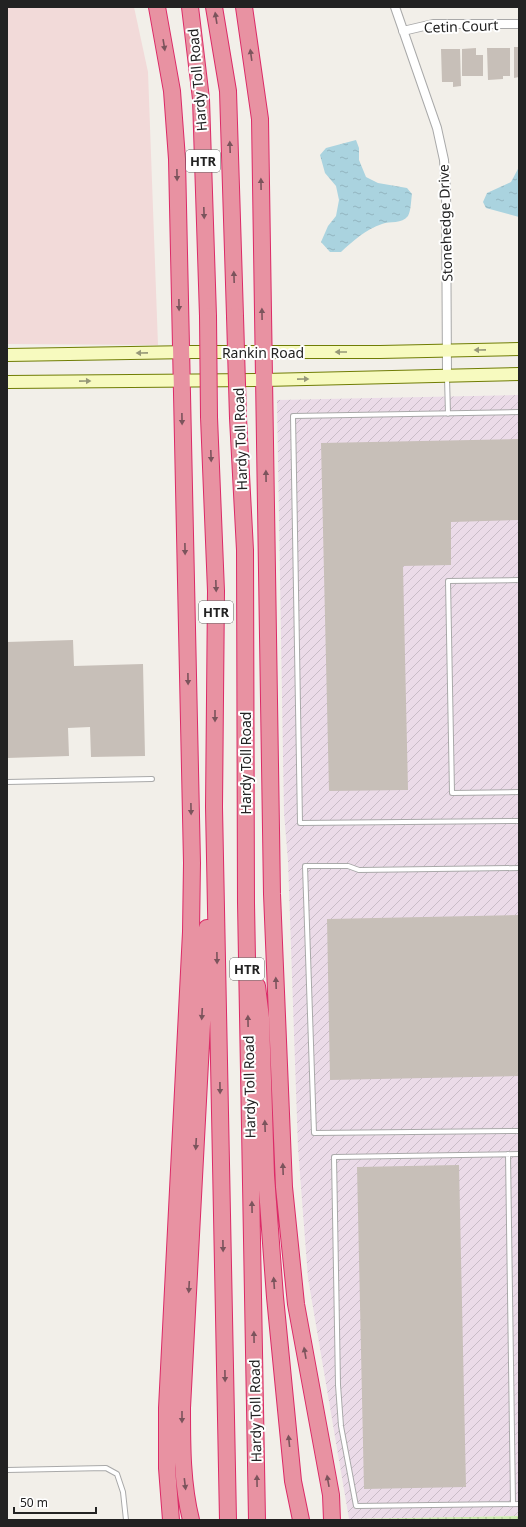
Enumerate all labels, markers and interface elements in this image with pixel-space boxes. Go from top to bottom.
one-way arrow [213,12,219,24]
street label: Cetin Court [423,15,499,37]
street label: Hardy Toll Road [183,28,211,132]
one-way arrow [161,39,167,51]
one-way arrow [248,48,254,61]
one-way arrow [227,140,233,153]
road number: HTR [186,150,220,172]
street label: Stonehedge Drive [433,164,457,282]
one-way arrow [174,169,180,182]
one-way arrow [258,177,264,190]
one-way arrow [201,207,208,219]
one-way arrow [231,270,237,283]
one-way arrow [176,299,183,311]
one-way arrow [259,307,265,320]
street label: Rankin Road [222,343,304,362]
one-way arrow [473,347,486,353]
one-way arrow [335,349,347,356]
one-way arrow [135,350,148,356]
one-way arrow [297,375,309,382]
one-way arrow [79,378,92,384]
street label: Hardy Toll Road [229,387,251,491]
one-way arrow [179,413,185,426]
one-way arrow [207,450,214,462]
one-way arrow [262,470,269,482]
one-way arrow [181,543,188,555]
one-way arrow [212,580,219,592]
road number: HTR [199,601,233,623]
one-way arrow [185,673,191,686]
one-way arrow [212,710,218,723]
street label: Hardy Toll Road [236,712,255,814]
one-way arrow [188,803,194,816]
one-way arrow [214,952,220,965]
road number: HTR [230,958,264,980]
one-way arrow [272,977,279,989]
one-way arrow [199,1008,205,1021]
one-way arrow [245,1014,251,1027]
street label: Hardy Toll Road [239,1035,259,1139]
one-way arrow [216,1082,223,1094]
one-way arrow [261,1120,268,1132]
one-way arrow [192,1138,199,1150]
one-way arrow [280,1162,286,1175]
one-way arrow [249,1200,255,1213]
one-way arrow [220,1240,226,1253]
one-way arrow [270,1277,277,1289]
one-way arrow [185,1281,192,1293]
one-way arrow [251,1330,257,1343]
one-way arrow [302,1347,308,1359]
street label: Hardy Toll Road [245,1359,265,1463]
one-way arrow [222,1370,228,1383]
one-way arrow [179,1411,185,1424]
one-way arrow [286,1435,292,1447]
one-way arrow [254,1474,260,1487]
one-way arrow [325,1475,331,1487]
one-way arrow [182,1478,188,1490]
scale bar [14,1489,96,1515]
text: 50 m [20,1494,48,1511]

